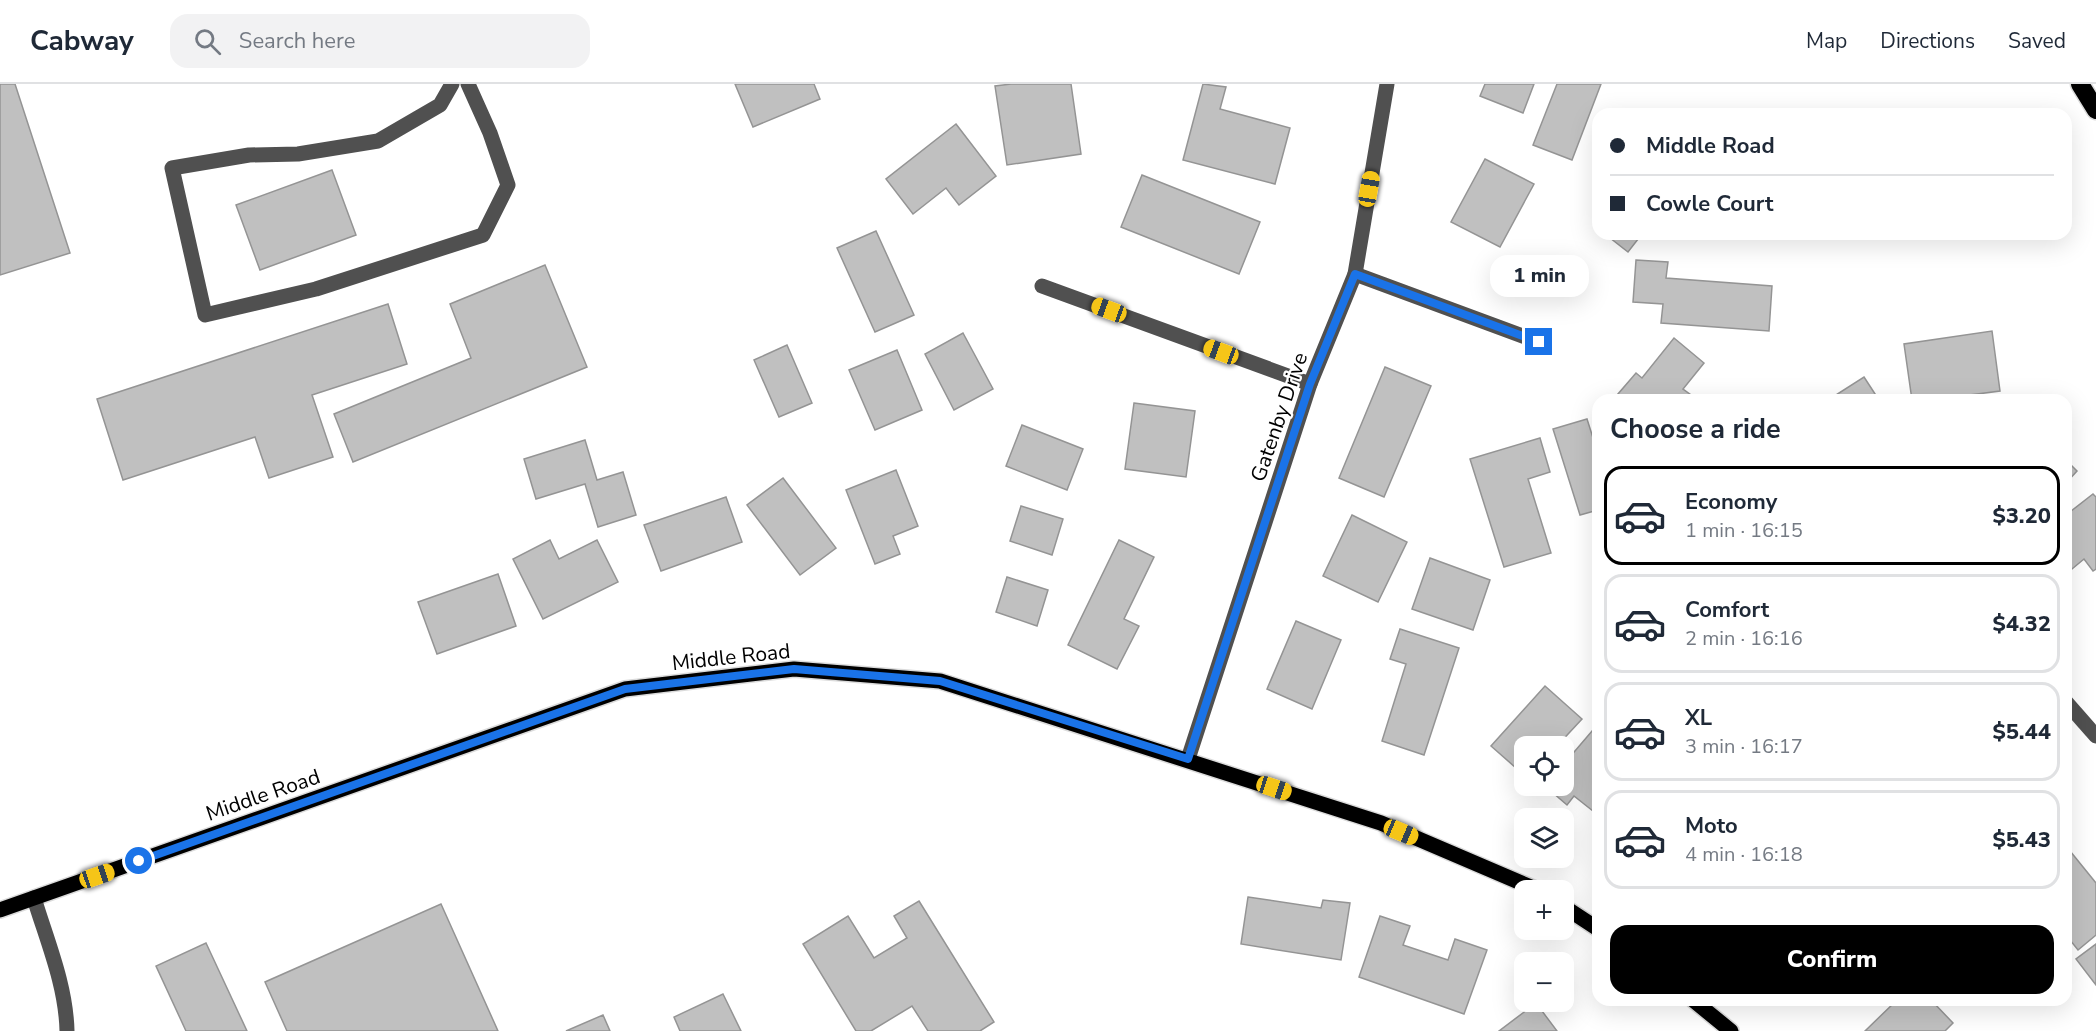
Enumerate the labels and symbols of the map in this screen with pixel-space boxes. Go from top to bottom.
car [1357,170,1381,208]
callout: 1 min [1490,255,1588,297]
car [1089,295,1129,325]
route end [1525,328,1552,355]
car [1201,337,1241,367]
street label: Gatenby Drive [1244,349,1314,485]
street label: Middle Road [670,637,792,677]
street label: Middle Road [202,762,324,828]
car [1254,774,1294,802]
car [1381,817,1421,847]
route start [125,847,152,874]
car [77,862,117,890]

